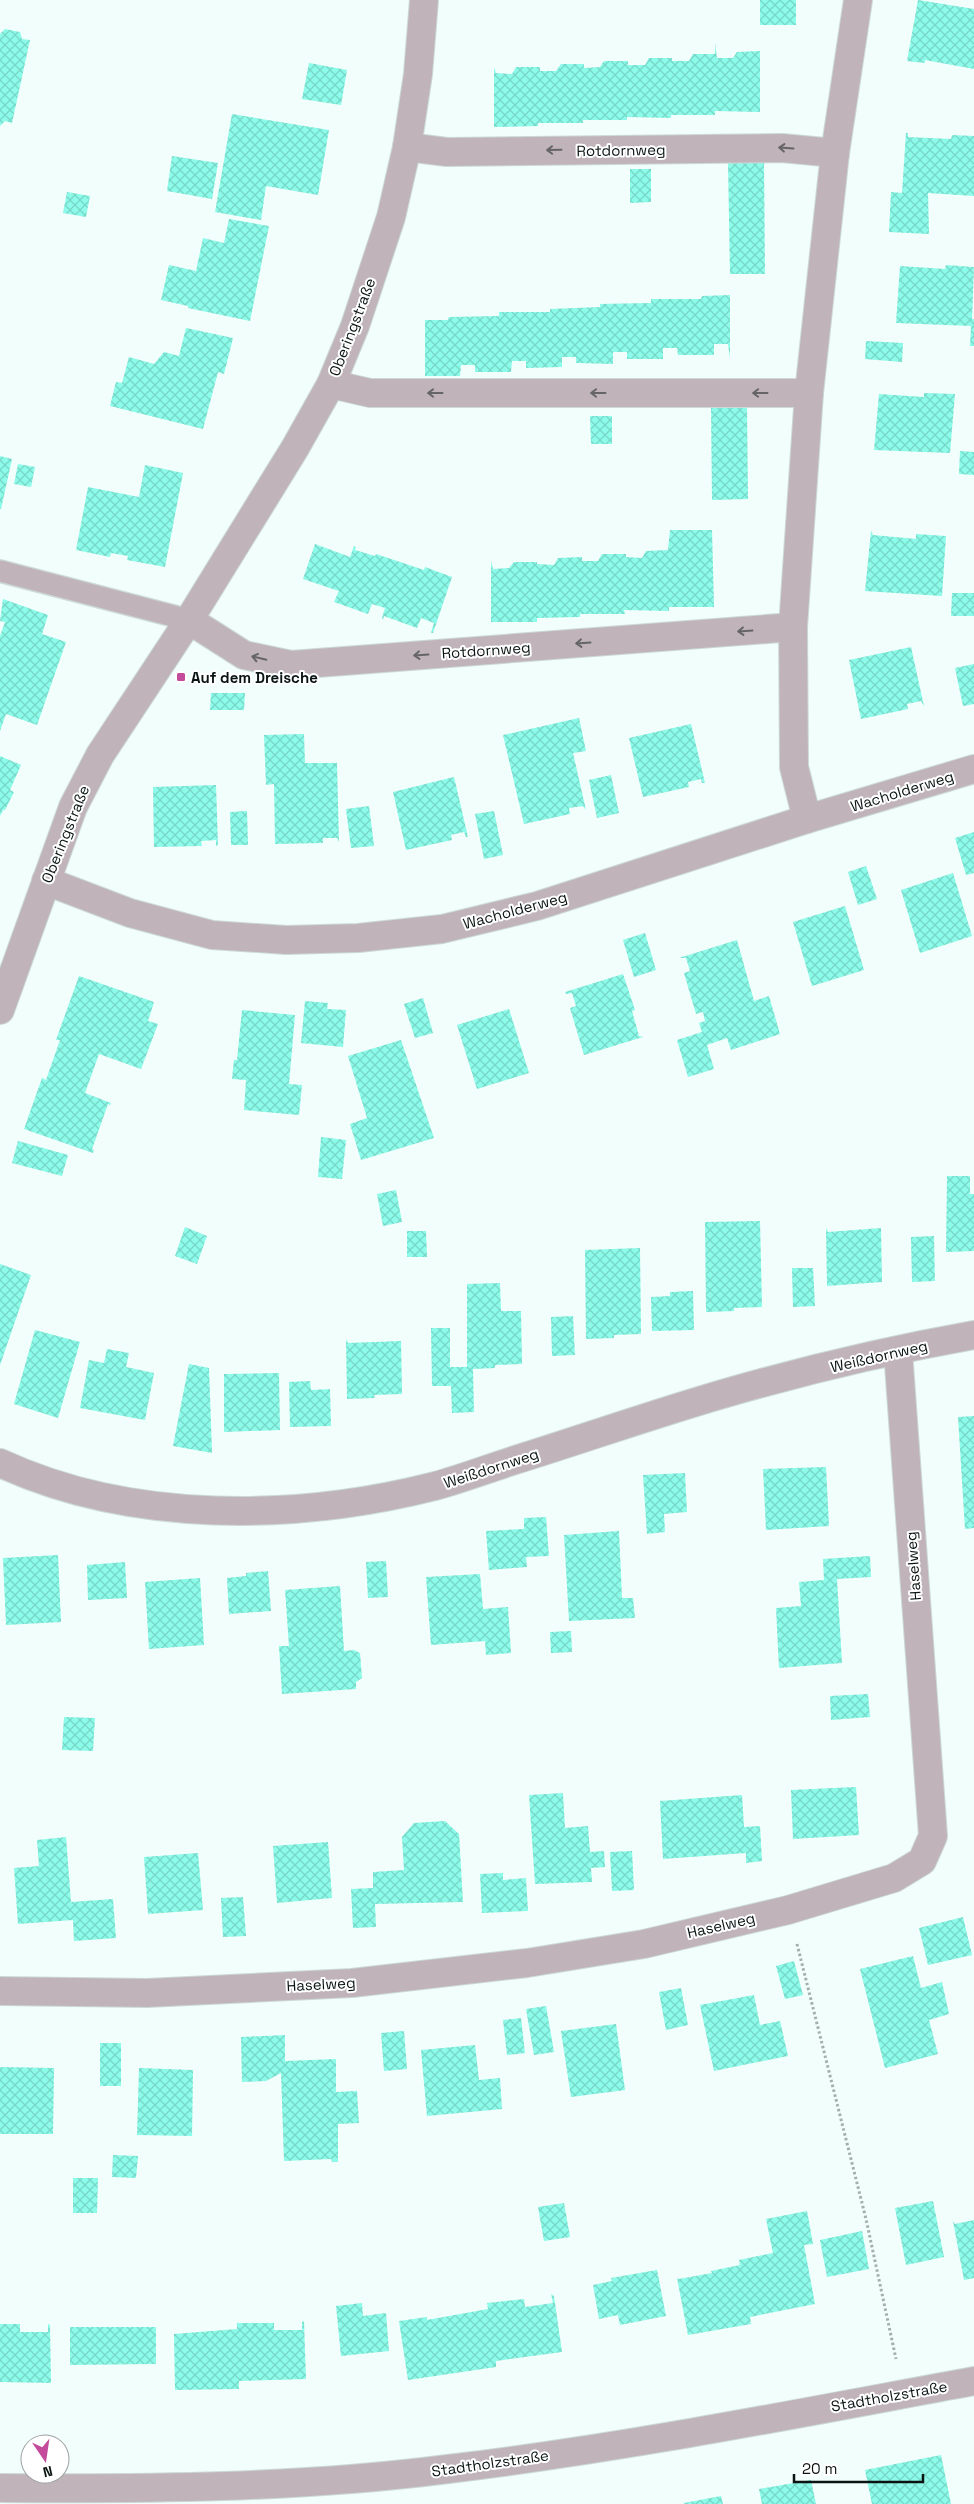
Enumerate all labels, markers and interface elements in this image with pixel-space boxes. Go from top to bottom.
street label: Rotdornweg [576,140,666,160]
one-way arrow [778,144,794,153]
one-way arrow [546,145,562,155]
street label: Oberingstraße [325,275,379,379]
one-way arrow [428,388,444,398]
one-way arrow [590,388,606,398]
one-way arrow [753,388,769,398]
one-way arrow [737,626,753,635]
street label: Rotdornweg [441,637,531,663]
one-way arrow [575,638,591,648]
one-way arrow [413,651,429,660]
one-way arrow [252,653,268,662]
place label: Auf dem Dreische [191,668,318,687]
marker: Auf dem Dreische [175,671,187,683]
street label: Wacholderweg [848,766,956,816]
street label: Oberingstraße [37,782,93,886]
street label: Wacholderweg [461,887,569,933]
street label: Weißdornweg [829,1336,929,1376]
street label: Weißdornweg [441,1444,541,1492]
street label: Haselweg [901,1531,925,1601]
street label: Haselweg [685,1908,757,1942]
street label: Haselweg [286,1973,356,1995]
street label: Stadtholzstraße [829,2376,949,2416]
north arrow [20,2434,70,2484]
street label: Stadtholzstraße [430,2445,550,2481]
scale bar [794,2452,923,2484]
text: 20 m [802,2459,837,2478]
text: N [41,2462,55,2481]

